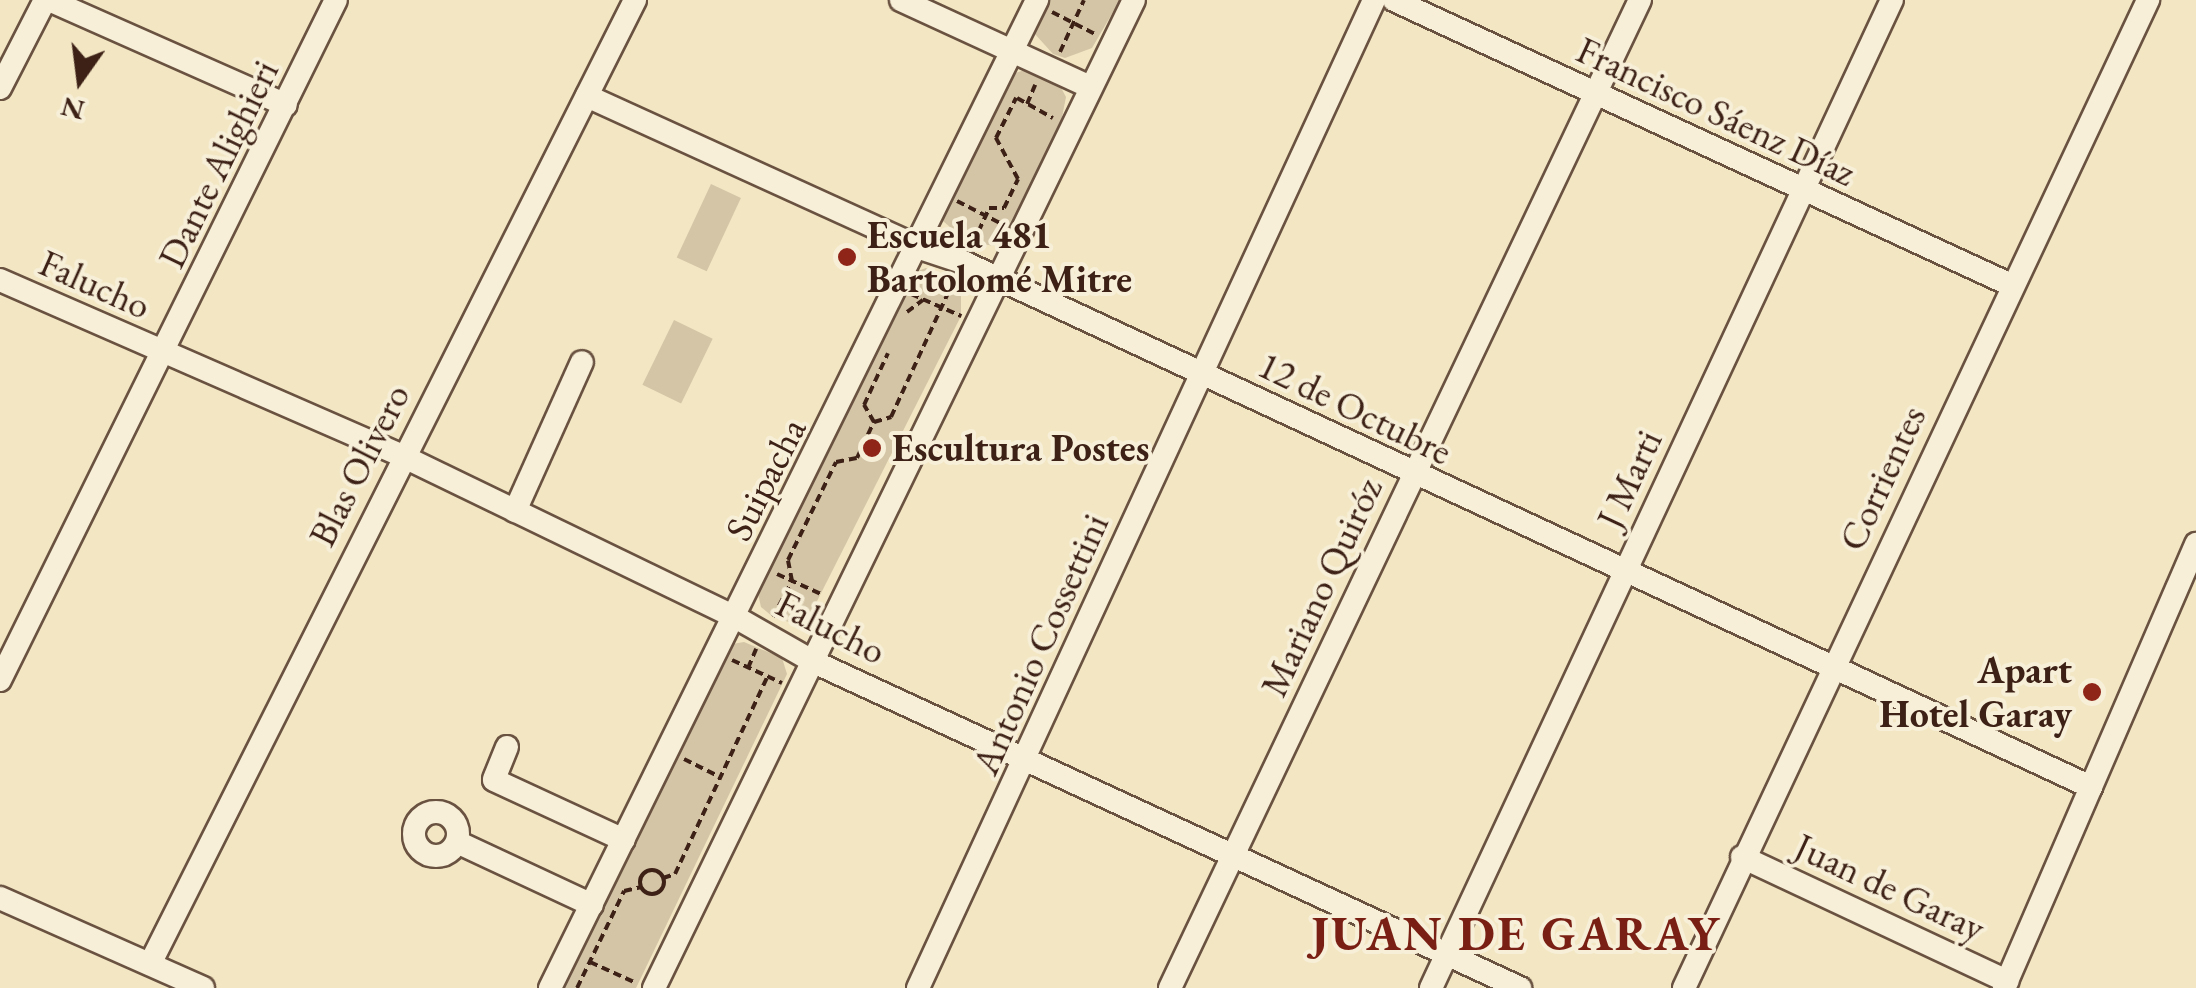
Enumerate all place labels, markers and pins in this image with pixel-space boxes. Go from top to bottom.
place label: Escuela 481 Bartolomé Mitre [867,212,1132,302]
marker: Escuela 481 Bartolomé Mitre [836,246,858,268]
place label: Escultura Postes [892,425,1149,471]
marker: Escultura Postes [861,437,883,459]
place label: Apart Hotel Garay [1879,647,2072,736]
marker: Apart Hotel Garay [2081,681,2103,703]

